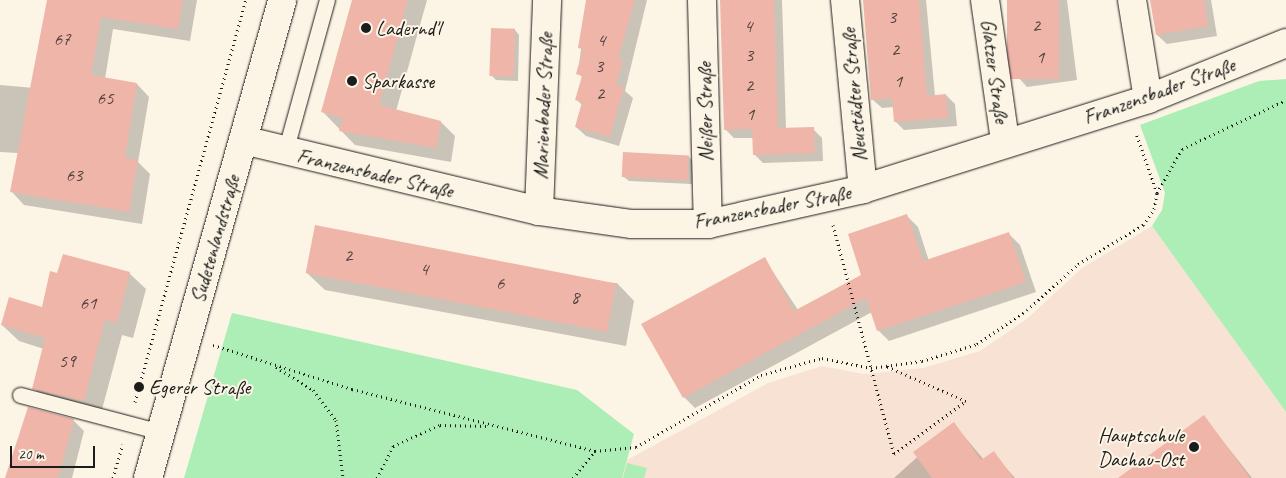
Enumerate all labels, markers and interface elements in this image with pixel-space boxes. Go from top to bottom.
house number: 3 [888,7,896,29]
place label: Ladernd'l [376,15,440,41]
house number: 2 [1032,15,1040,37]
house number: 4 [744,16,752,38]
street label: Glatzer Straße [975,17,1015,125]
marker: Ladernd'l [360,22,372,34]
street label: Neustädter Straße [836,27,872,163]
house number: 67 [53,29,71,51]
house number: 4 [597,30,605,52]
street label: Marienbader Straße [528,32,558,180]
house number: 2 [891,39,899,61]
house number: 3 [745,45,753,67]
house number: 1 [1036,47,1044,69]
street label: Franzensbader Straße [1079,52,1239,130]
house number: 3 [595,56,603,78]
street label: Neißer Straße [692,61,718,163]
place label: Sparkasse [362,68,434,94]
house number: 1 [894,71,902,93]
marker: Sparkasse [346,75,358,87]
house number: 2 [745,75,753,97]
house number: 2 [596,83,604,105]
house number: 65 [96,88,114,110]
house number: 1 [746,104,754,126]
street label: Franzensbader Straße [294,143,456,203]
house number: 63 [65,165,83,187]
street label: Sudetenlandstraße [185,172,245,306]
street label: Franzensbader Straße [691,179,853,235]
house number: 2 [344,245,352,267]
house number: 4 [420,259,428,281]
house number: 6 [496,273,504,295]
house number: 8 [571,287,579,309]
house number: 61 [79,293,97,315]
house number: 59 [58,351,76,373]
place label: Egerer Straße [149,374,251,400]
marker: Egerer Straße [133,381,145,393]
place label: Hauptschule Dachau-Ost [1098,422,1184,472]
scale bar [12,436,98,468]
marker: Hauptschule Dachau-Ost [1188,441,1200,453]
text: 20 m [18,445,44,464]

